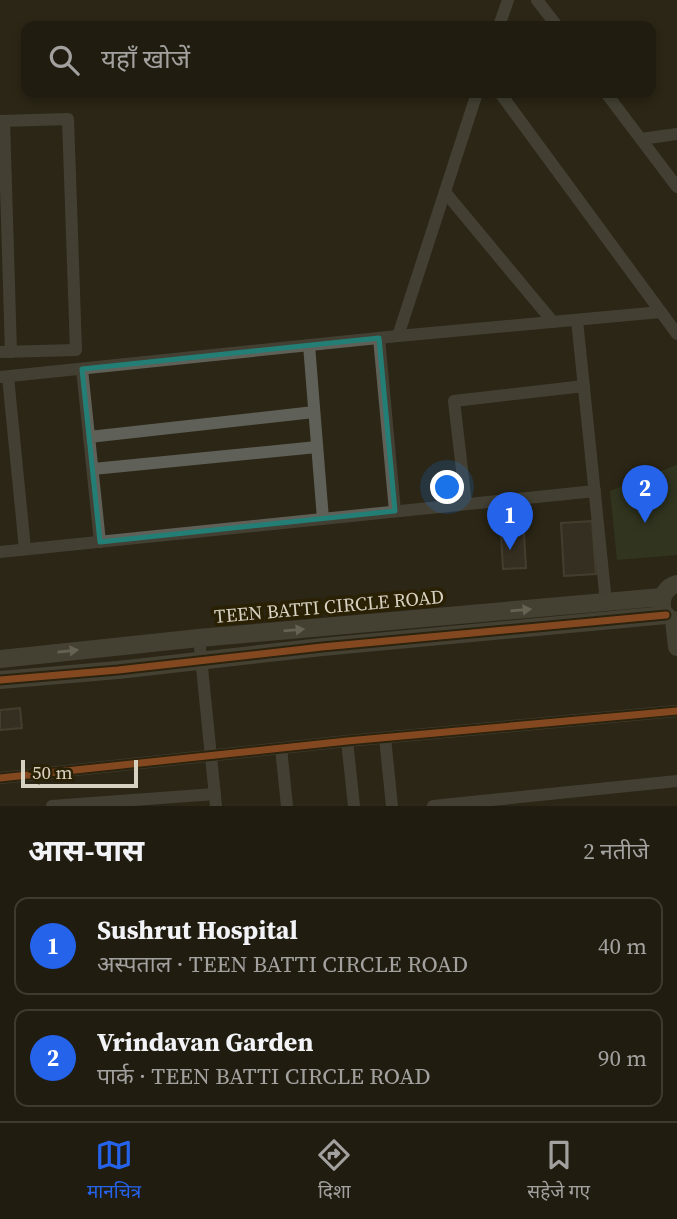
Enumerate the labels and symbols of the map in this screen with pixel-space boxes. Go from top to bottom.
pin: 2 [622,465,668,523]
your location [430,470,464,504]
pin: 1 [487,492,533,550]
street label: TEEN BATTI CIRCLE ROAD [213,583,445,629]
one-way arrow [510,604,532,615]
one-way arrow [284,624,306,635]
one-way arrow [57,646,79,657]
scale bar [21,757,138,789]

